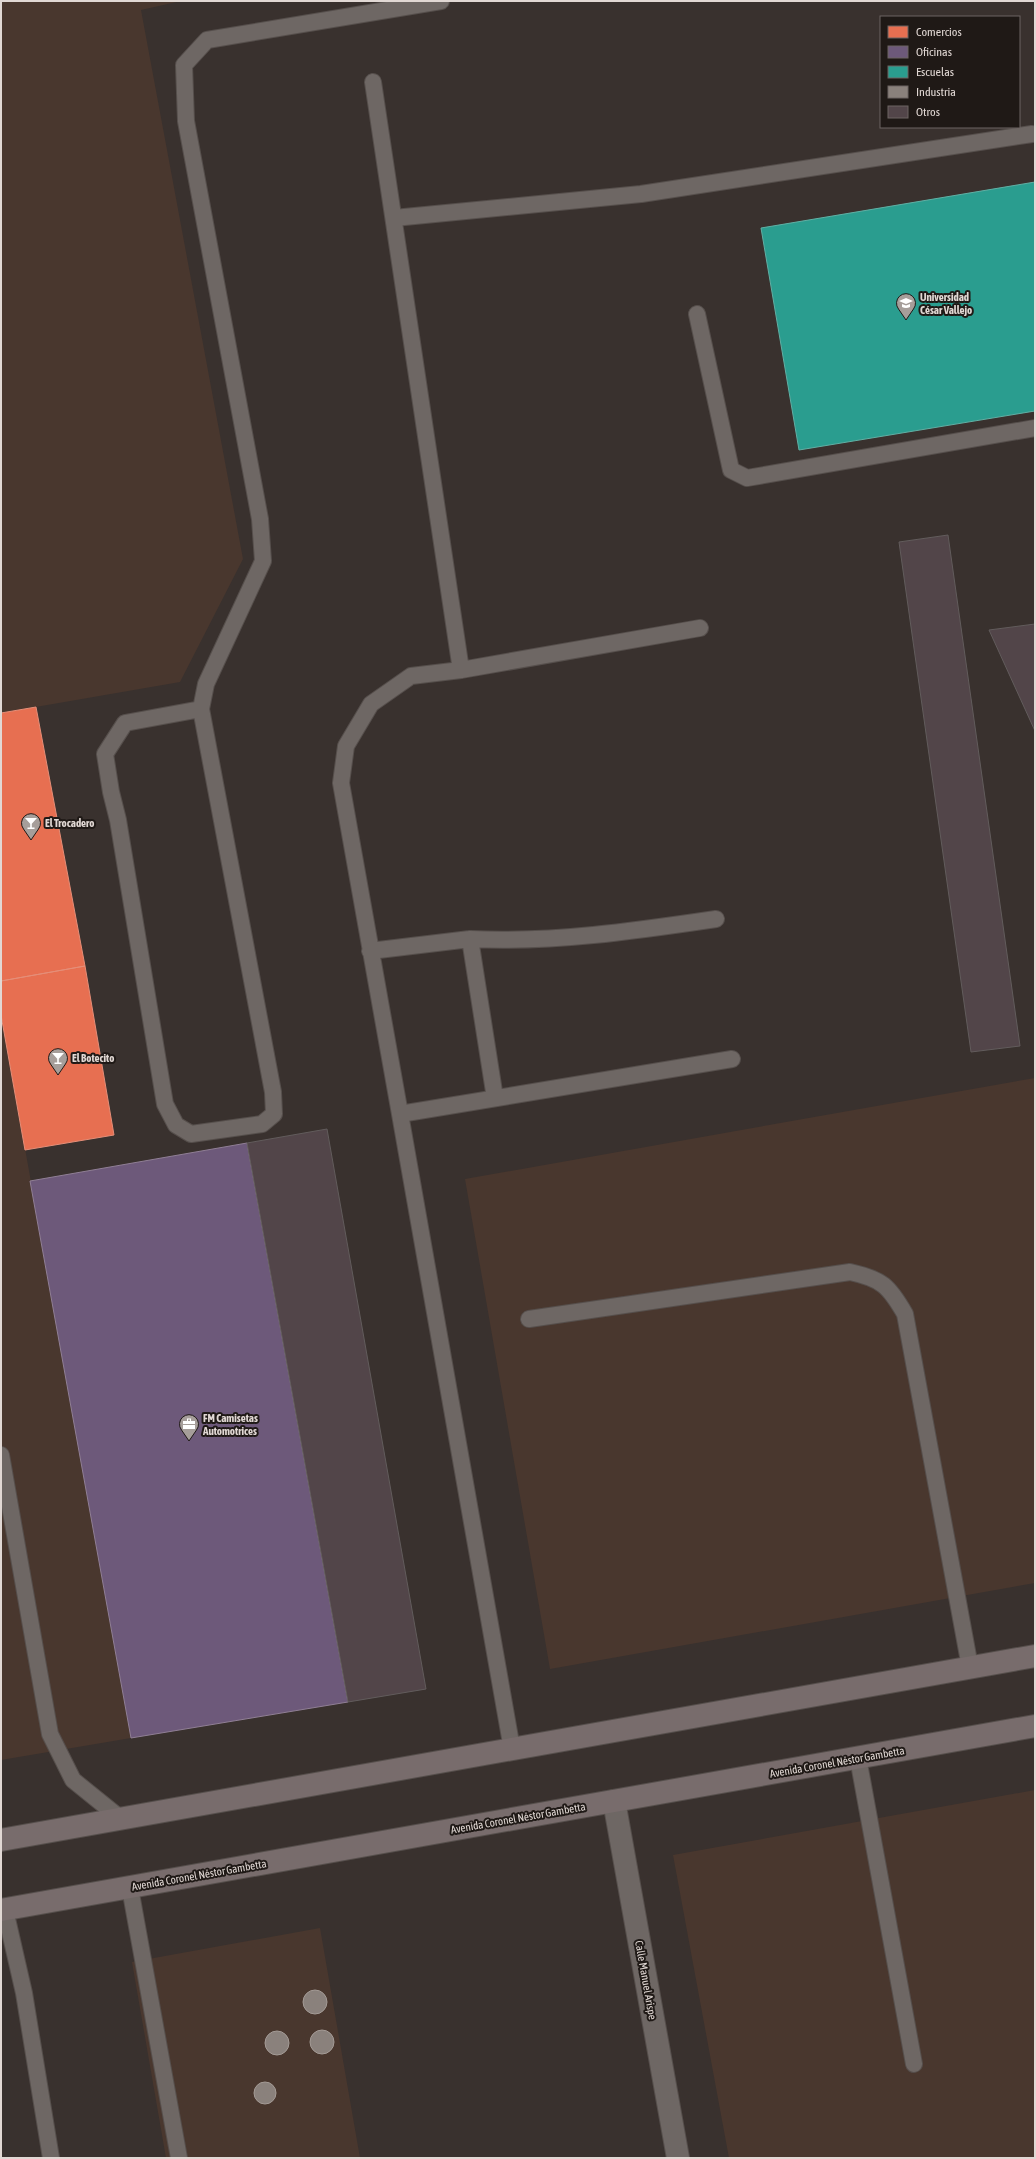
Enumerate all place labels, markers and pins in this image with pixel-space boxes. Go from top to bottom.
place label: Universidad César Vallejo [920,291,972,316]
school or university icon: Universidad César Vallejo [895,292,917,320]
bar icon: El Trocadero [20,812,42,840]
place label: El Trocadero [45,817,95,829]
bar icon: El Botecito [47,1047,69,1075]
place label: El Botecito [72,1052,114,1064]
place label: FM Camisetas Automotrices [202,1412,258,1437]
office icon: FM Camisetas Automotrices [178,1413,200,1441]

